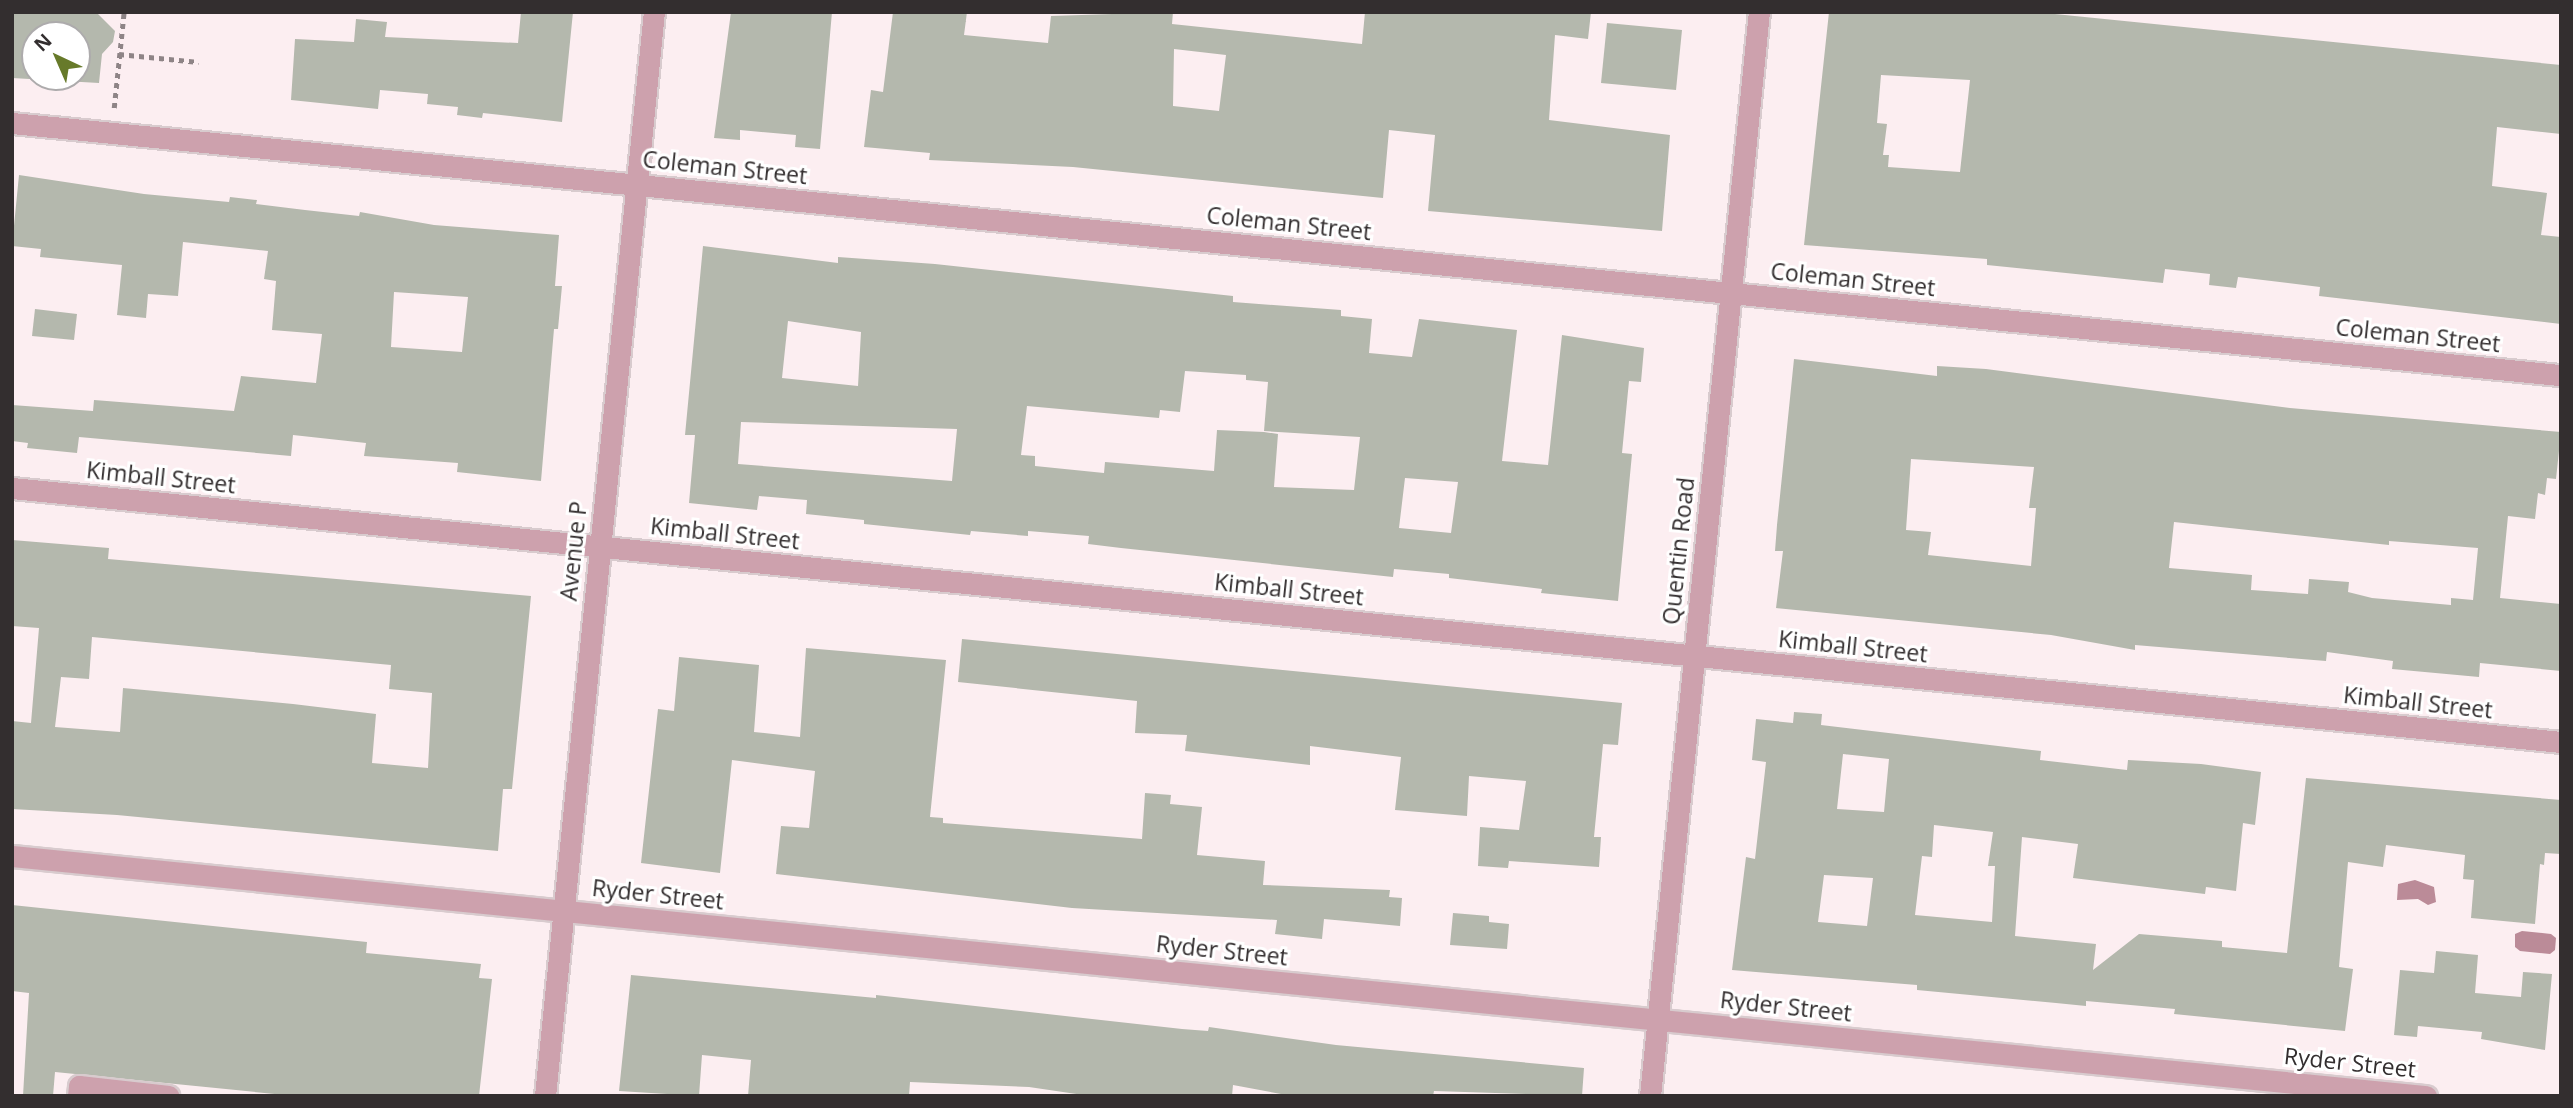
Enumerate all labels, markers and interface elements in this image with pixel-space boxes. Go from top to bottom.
north arrow [21,21,91,91]
text: N [28,28,57,57]
street label: Coleman Street [641,145,809,189]
street label: Coleman Street [1205,201,1373,245]
street label: Coleman Street [1769,257,1937,301]
street label: Coleman Street [2334,313,2502,357]
street label: Kimball Street [85,455,237,499]
street label: Quentin Road [1657,476,1699,626]
street label: Avenue P [554,500,592,602]
street label: Kimball Street [649,511,801,555]
street label: Kimball Street [1213,567,1365,611]
street label: Kimball Street [1777,624,1929,668]
street label: Kimball Street [2342,680,2494,724]
street label: Ryder Street [591,873,725,915]
street label: Ryder Street [1155,929,1289,971]
street label: Ryder Street [1719,985,1853,1027]
street label: Ryder Street [2283,1041,2417,1083]

